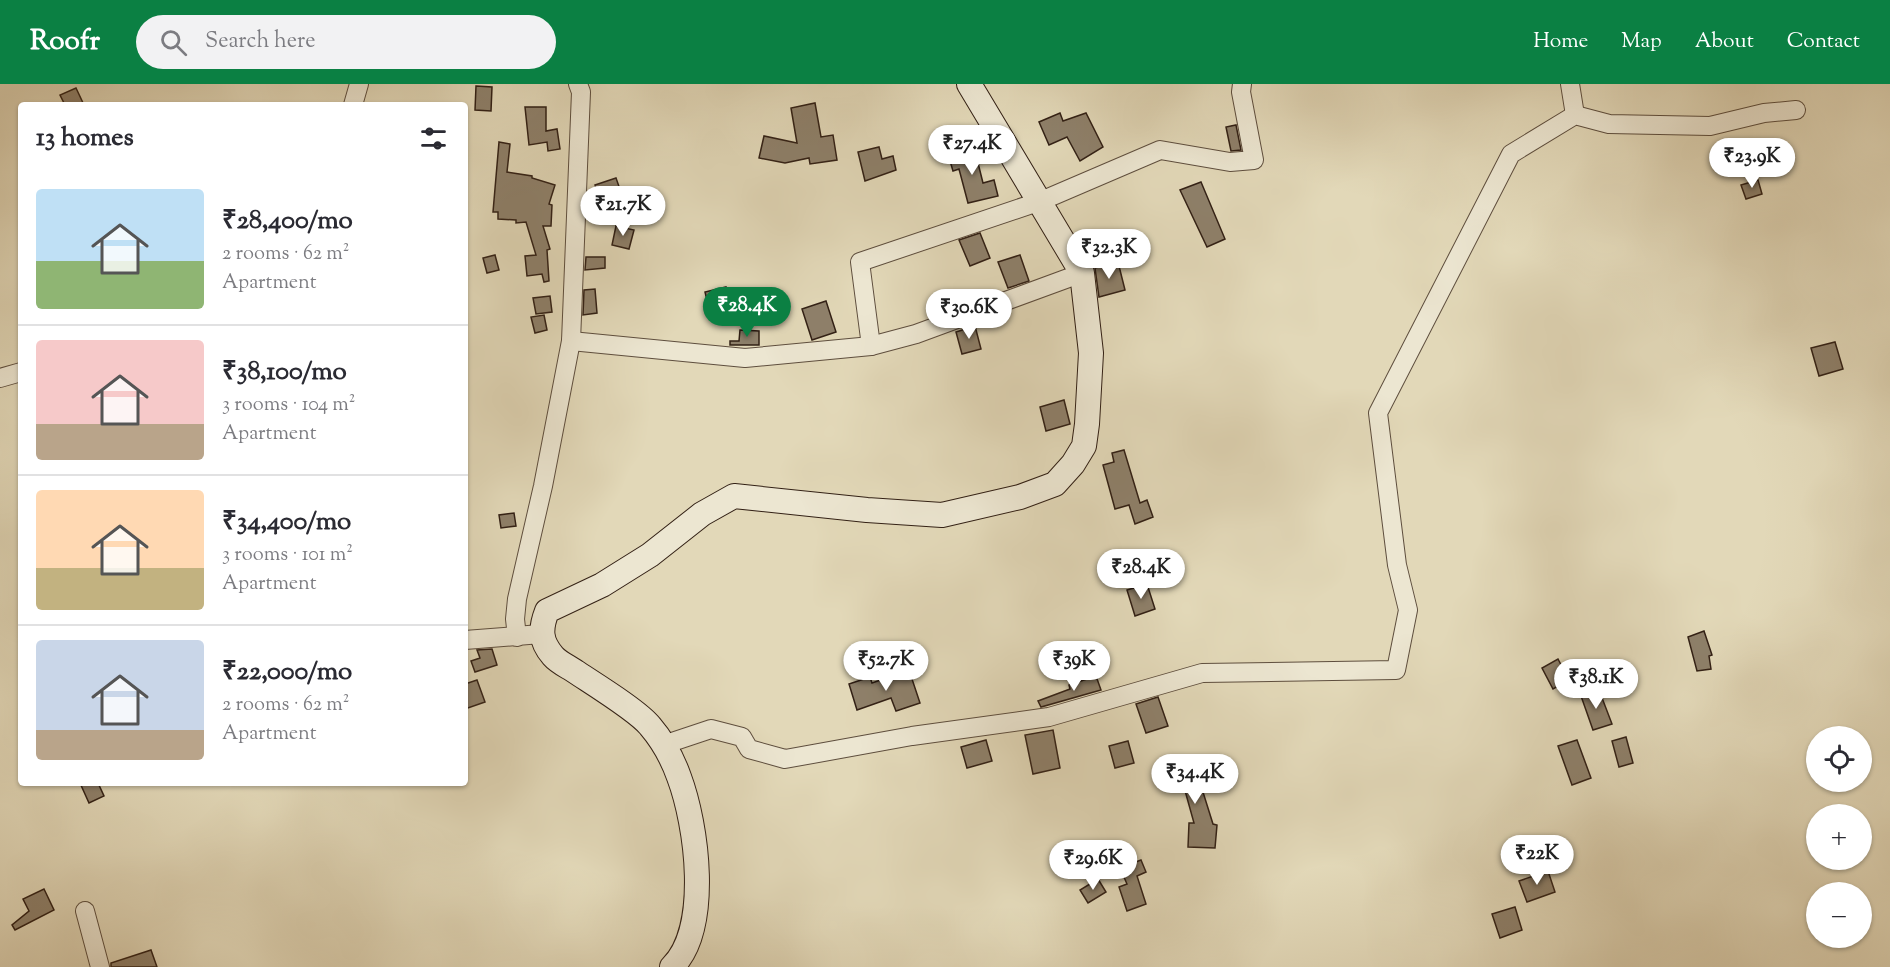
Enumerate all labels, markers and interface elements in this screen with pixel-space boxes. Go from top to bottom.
search box [136,15,556,69]
text: Roofr [30,22,100,62]
icon: search [157,26,190,59]
text: Search here [205,26,315,58]
text: Home [1533,27,1588,57]
text: Map [1621,27,1662,57]
text: About [1695,27,1754,57]
text: Contact [1787,27,1860,57]
text: 13 homes [36,120,134,157]
icon: filters [417,122,450,155]
pin: ₹27.4K [923,125,1021,176]
text: ₹27.4K [942,130,1002,159]
pin: ₹23.9K [1703,138,1801,189]
text: ₹23.9K [1723,143,1781,172]
pin: ₹21.7K [574,186,672,237]
text: ₹21.7K [594,191,652,220]
text: ₹28,400/mo [222,203,353,240]
icon: home [84,213,156,285]
pin: ₹32.3K [1060,229,1158,280]
text: ₹32.3K [1081,234,1137,263]
text: 2 rooms · 62 m² [222,240,350,269]
text: Apartment [222,269,317,298]
pin: ₹28.4K [698,287,796,338]
pin: ₹30.6K [920,289,1018,340]
text: ₹28.4K [717,292,777,321]
text: ₹30.6K [940,294,998,323]
text: ₹38,100/mo [222,354,347,391]
icon: home [84,364,156,436]
text: 3 rooms · 104 m² [222,391,356,420]
text: Apartment [222,420,317,449]
text: ₹34,400/mo [222,504,351,541]
icon: home [84,514,156,586]
text: 3 rooms · 101 m² [222,541,353,570]
pin: ₹28.4K [1092,549,1190,600]
text: ₹28.4K [1111,554,1171,583]
text: Apartment [222,570,317,599]
pin: ₹52.7K [837,641,935,692]
pin: ₹39K [1038,641,1110,692]
text: ₹52.7K [857,646,915,675]
text: ₹39K [1052,646,1096,675]
text: ₹22,000/mo [222,654,352,691]
pin: ₹38.1K [1547,659,1645,710]
icon: home [84,664,156,736]
text: ₹38.1K [1568,664,1624,693]
text: 2 rooms · 62 m² [222,691,350,720]
text: Apartment [222,720,317,749]
map controls [1806,726,1872,948]
button: locate [1806,726,1872,792]
pin: ₹34.4K [1146,754,1244,805]
text: ₹34.4K [1165,759,1225,788]
button: + [1806,804,1872,870]
pin: ₹22K [1501,835,1573,886]
pin: ₹29.6K [1044,840,1142,891]
text: ₹22K [1515,840,1559,869]
text: ₹29.6K [1063,845,1123,874]
button: − [1806,882,1872,948]

